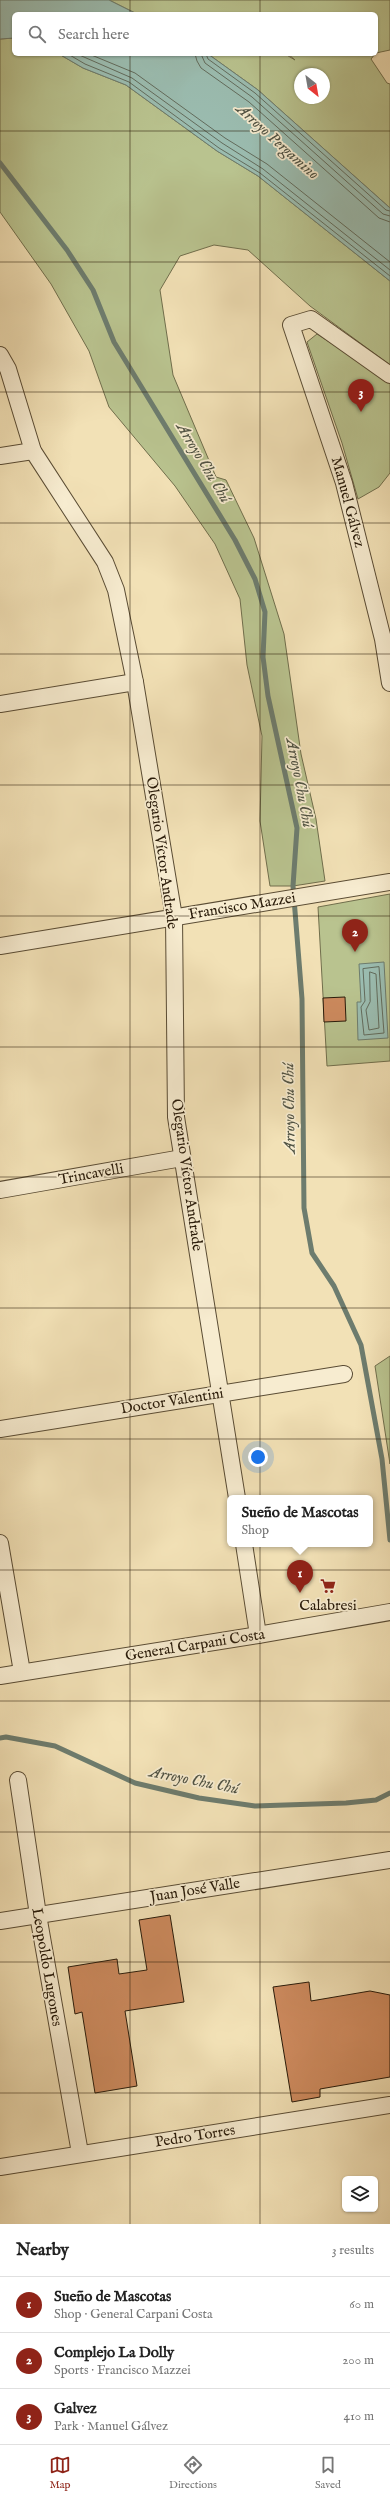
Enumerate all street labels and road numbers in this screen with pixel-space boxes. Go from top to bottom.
street label: Manuel Gálvez [327,454,369,550]
street label: Olegario Víctor Andrade [142,776,182,930]
street label: Francisco Mazzei [187,888,297,924]
street label: Olegario Víctor Andrade [167,1098,207,1252]
street label: Trincavelli [57,1159,125,1189]
street label: Doctor Valentini [119,1383,225,1419]
street label: General Carpani Costa [124,1624,267,1665]
street label: Juan José Valle [147,1873,241,1907]
street label: Leopoldo Lugones [27,1906,67,2028]
street label: Pedro Torres [153,2120,237,2152]

